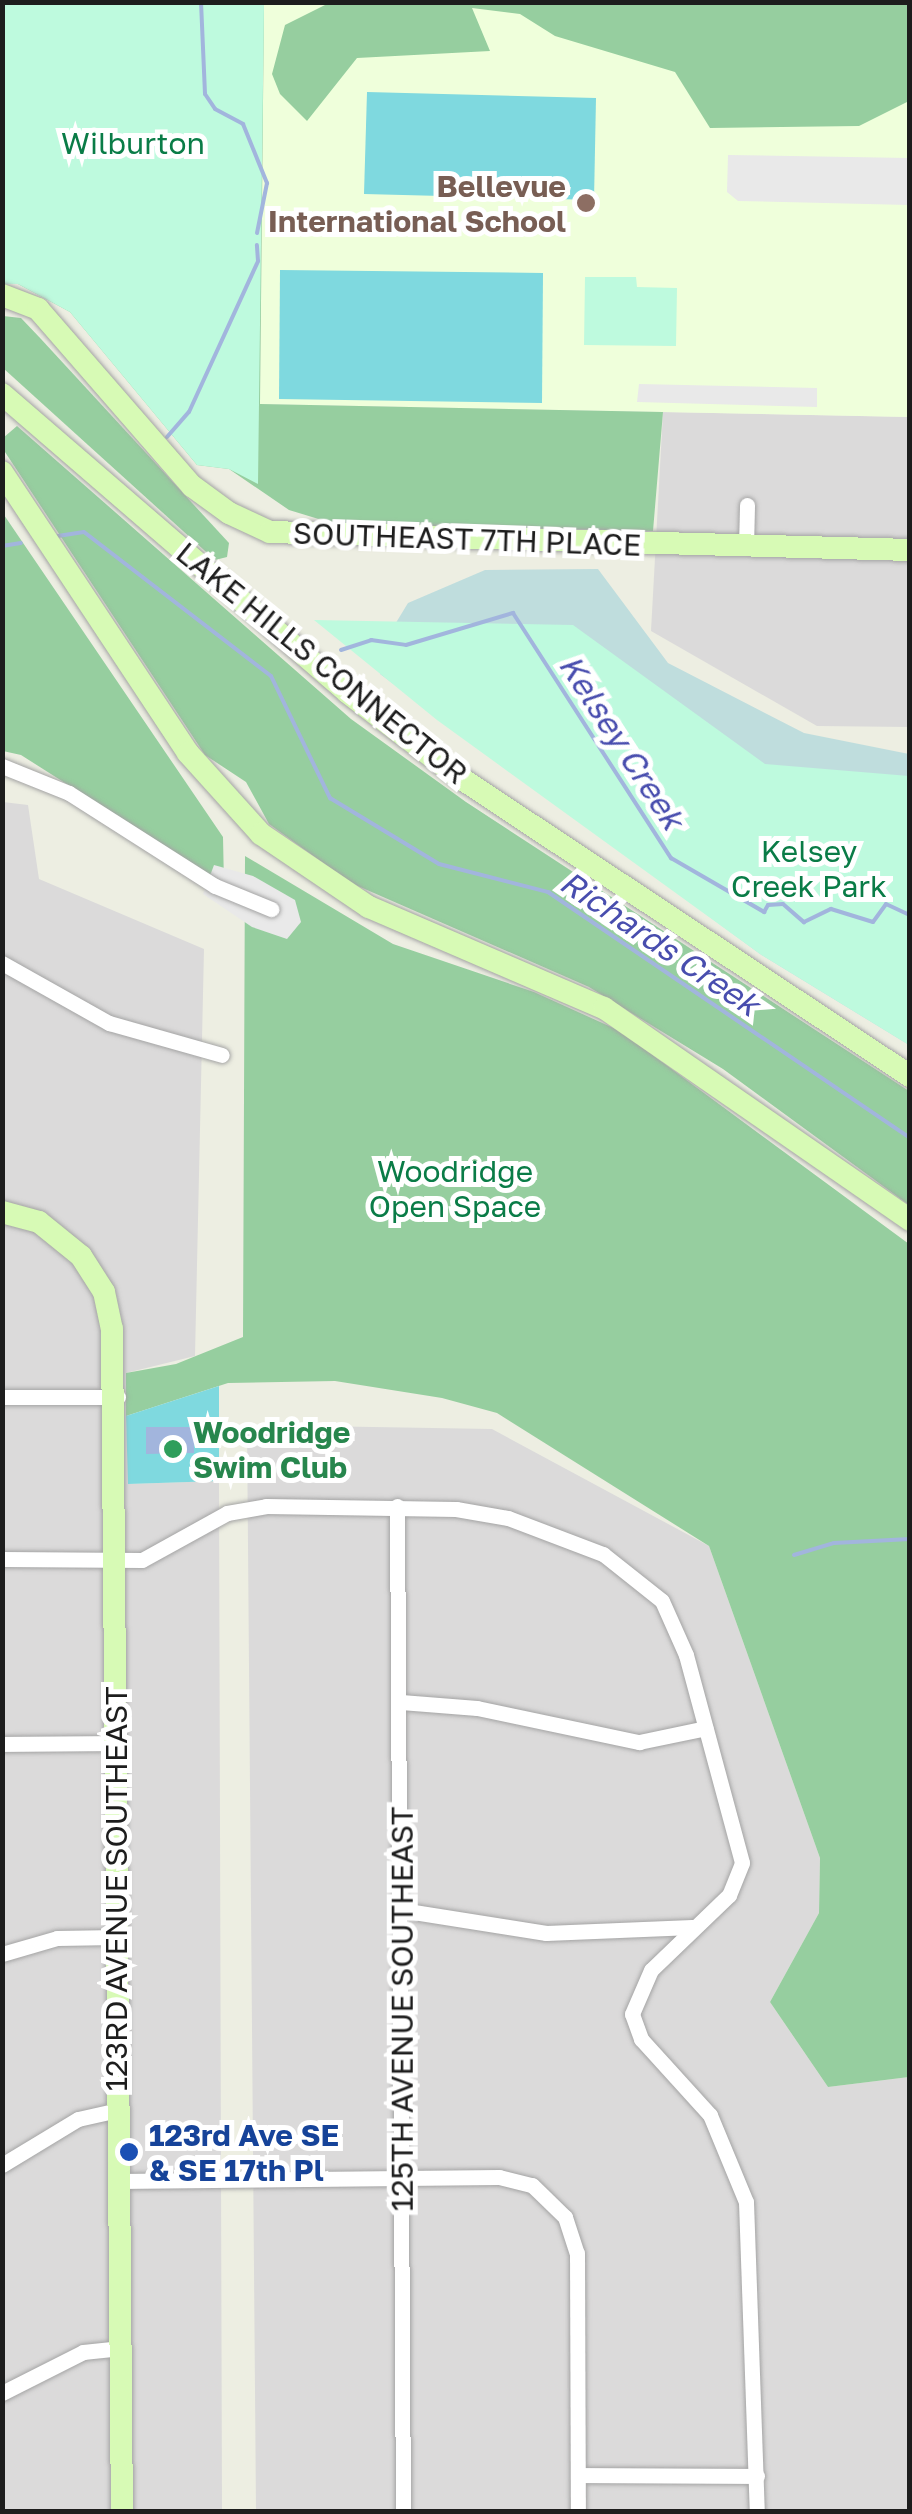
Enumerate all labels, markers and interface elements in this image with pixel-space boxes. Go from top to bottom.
park label: Wilburton [61,125,205,161]
place label: Bellevue International School [268,168,566,238]
marker: Bellevue International School [575,192,597,214]
street label: SOUTHEAST 7TH PLACE [292,515,642,563]
street label: LAKE HILLS CONNECTOR [169,535,475,791]
water label: Kelsey Creek [551,648,693,836]
park label: Kelsey Creek Park [731,833,887,904]
water label: Richards Creek [553,862,767,1024]
park label: Woodridge Open Space [369,1153,541,1224]
place label: Woodridge Swim Club [193,1414,350,1484]
marker: Woodridge Swim Club [162,1438,184,1460]
street label: 123RD AVENUE SOUTHEAST [98,1687,134,2091]
street label: 125TH AVENUE SOUTHEAST [384,1807,420,2211]
place label: 123rd Ave SE & SE 17th Pl [149,2117,339,2188]
marker: 123rd Ave SE & SE 17th Pl [118,2141,140,2163]

